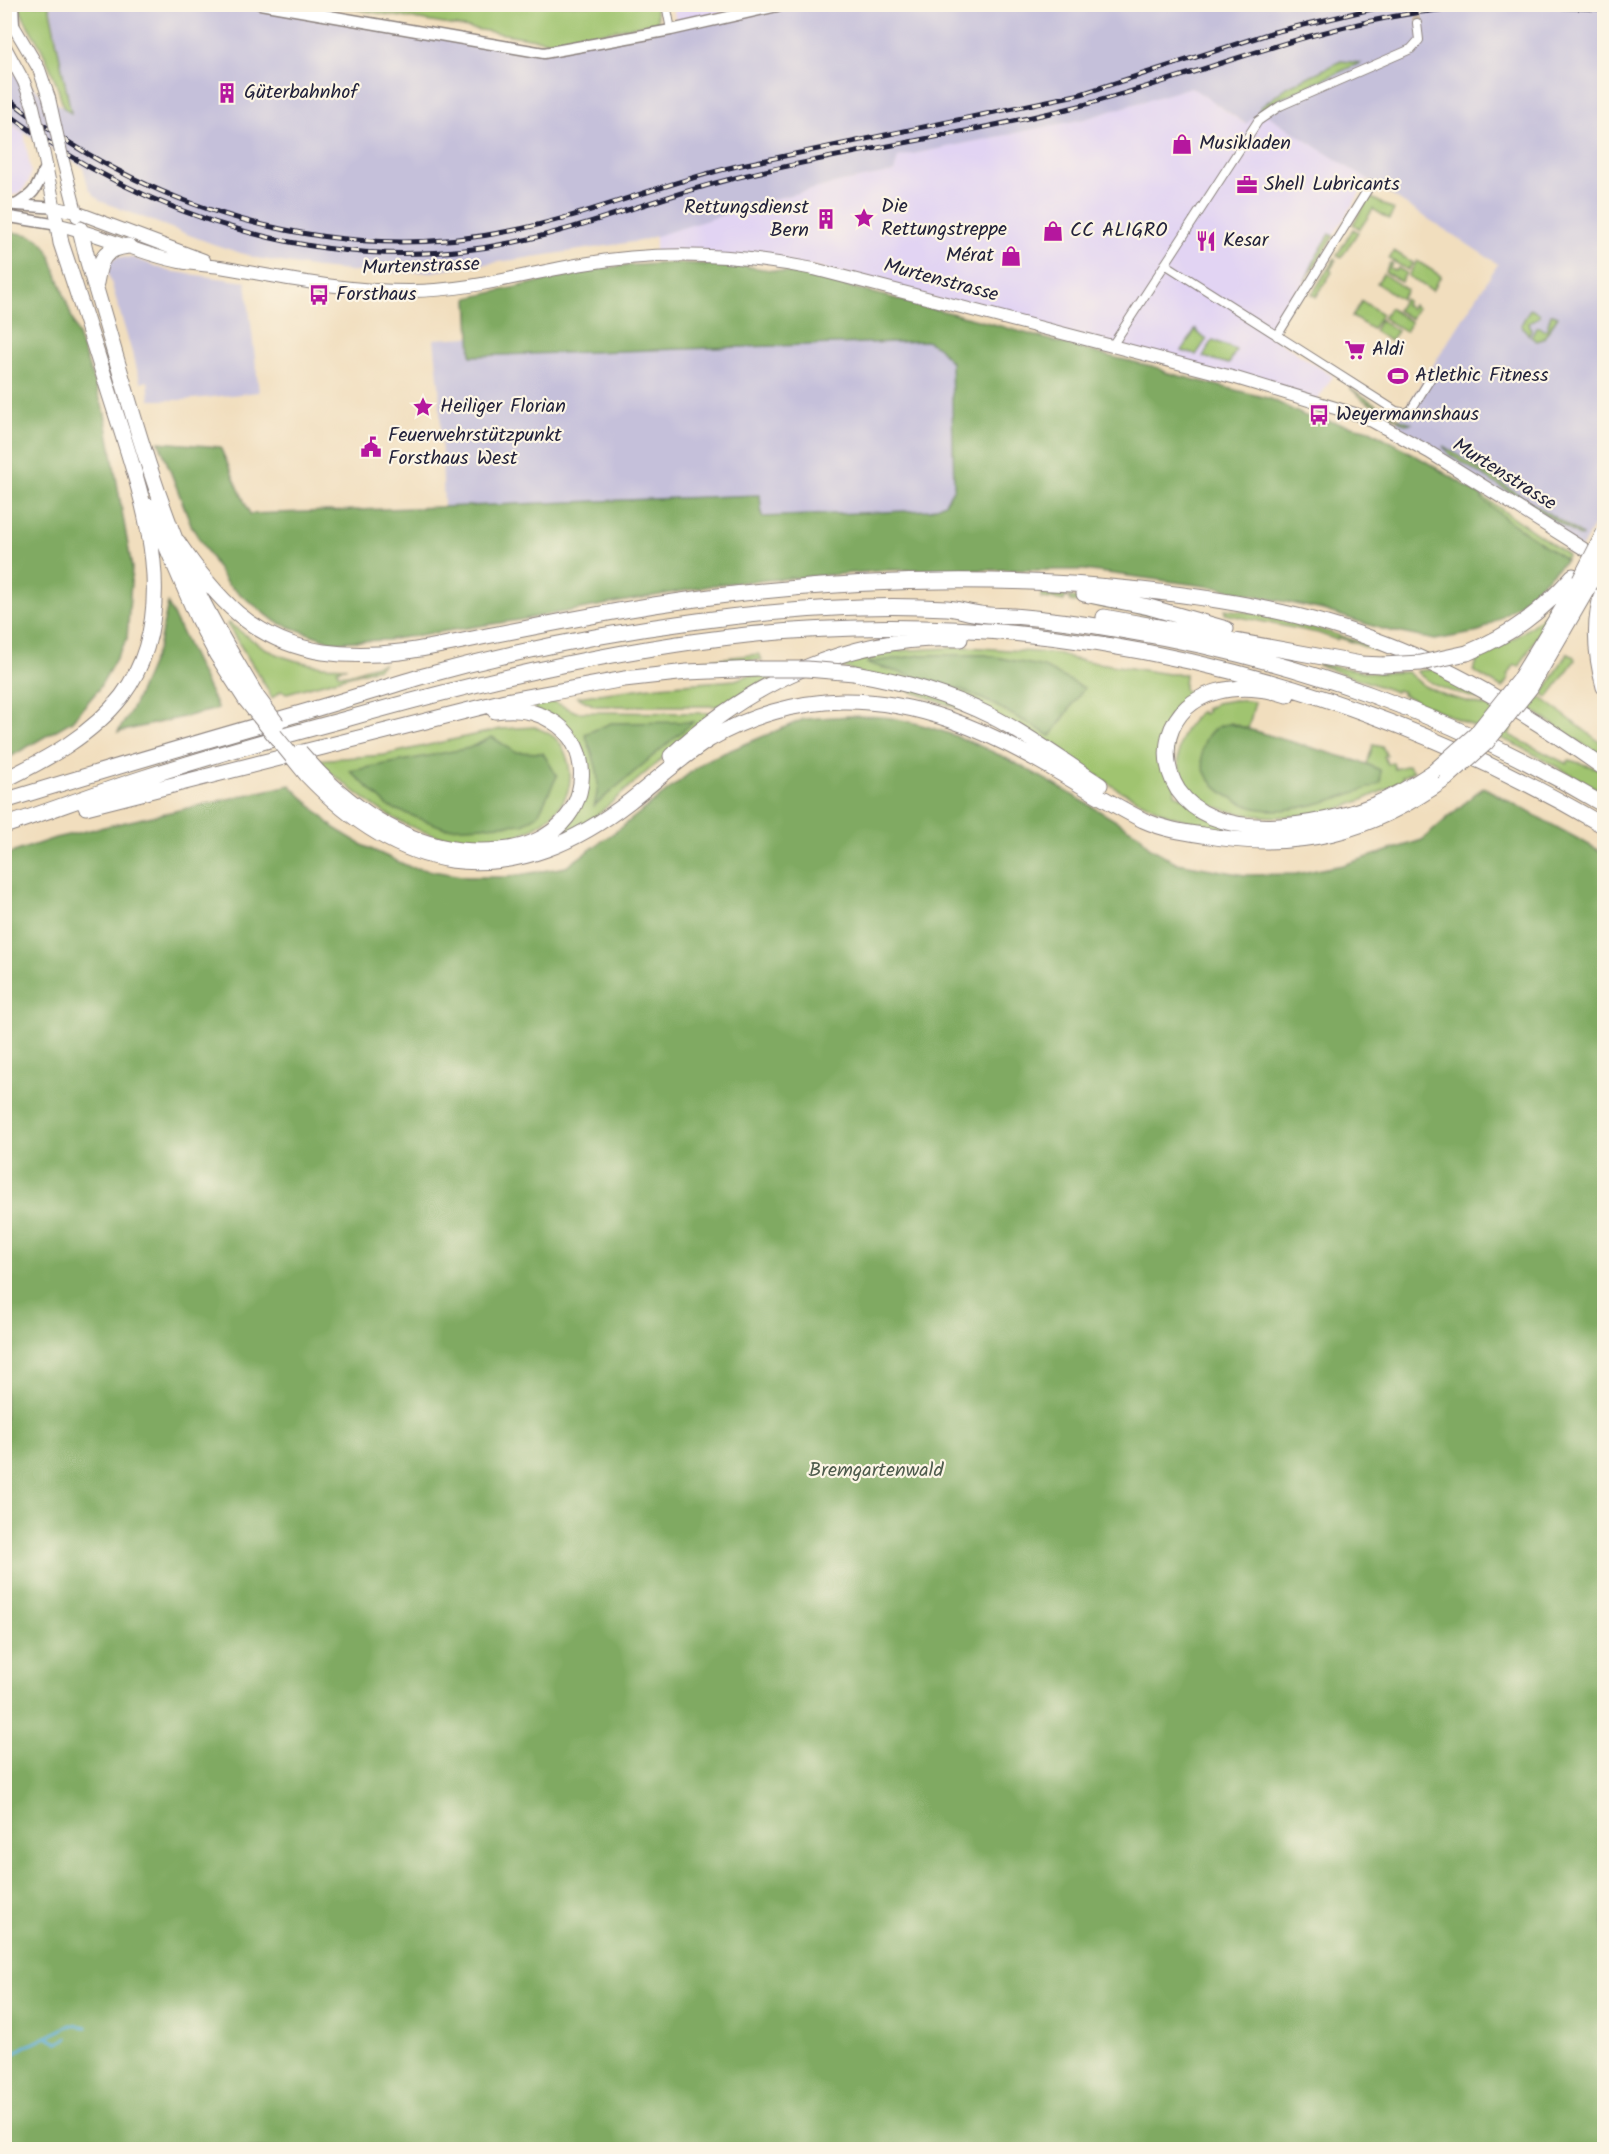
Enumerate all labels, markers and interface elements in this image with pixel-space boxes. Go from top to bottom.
place label: Güterbahnhof [244,77,360,109]
building icon: Güterbahnhof [215,81,239,105]
place label: Musikladen [1199,128,1291,160]
shop icon: Musikladen [1170,132,1194,156]
place label: Shell Lubricants [1264,169,1400,201]
office icon: Shell Lubricants [1235,173,1259,197]
place label: Die Rettungstreppe [881,191,1007,246]
place label: Rettungsdienst Bern [684,192,809,247]
place icon: Die Rettungstreppe [852,206,876,230]
building icon: Rettungsdienst Bern [814,207,838,231]
place label: CC ALIGRO [1070,215,1167,247]
shop icon: CC ALIGRO [1041,219,1065,243]
place label: Kesar [1223,225,1270,257]
restaurant icon: Kesar [1194,229,1218,253]
place label: Mérat [946,240,994,272]
shop icon: Mérat [999,244,1023,268]
street label: Murtenstrasse [362,249,480,285]
street label: Murtenstrasse [880,250,1002,312]
place label: Forsthaus [336,279,417,311]
bus stop icon: Forsthaus [307,283,331,307]
place label: Aldi [1372,334,1405,366]
supermarket icon: Aldi [1343,338,1367,362]
place label: Atlethic Fitness [1415,360,1549,392]
sports icon: Atlethic Fitness [1386,364,1410,388]
place label: Heiliger Florian [440,391,566,423]
place icon: Heiliger Florian [411,395,435,419]
place label: Weyermannshaus [1336,399,1479,431]
bus stop icon: Weyermannshaus [1307,403,1331,427]
place label: Feuerwehrstützpunkt Forsthaus West [388,420,562,475]
street label: Murtenstrasse [1446,430,1562,520]
public building icon: Feuerwehrstützpunkt Forsthaus West [359,435,383,459]
park label: Bremgartenwald [809,1455,944,1487]

